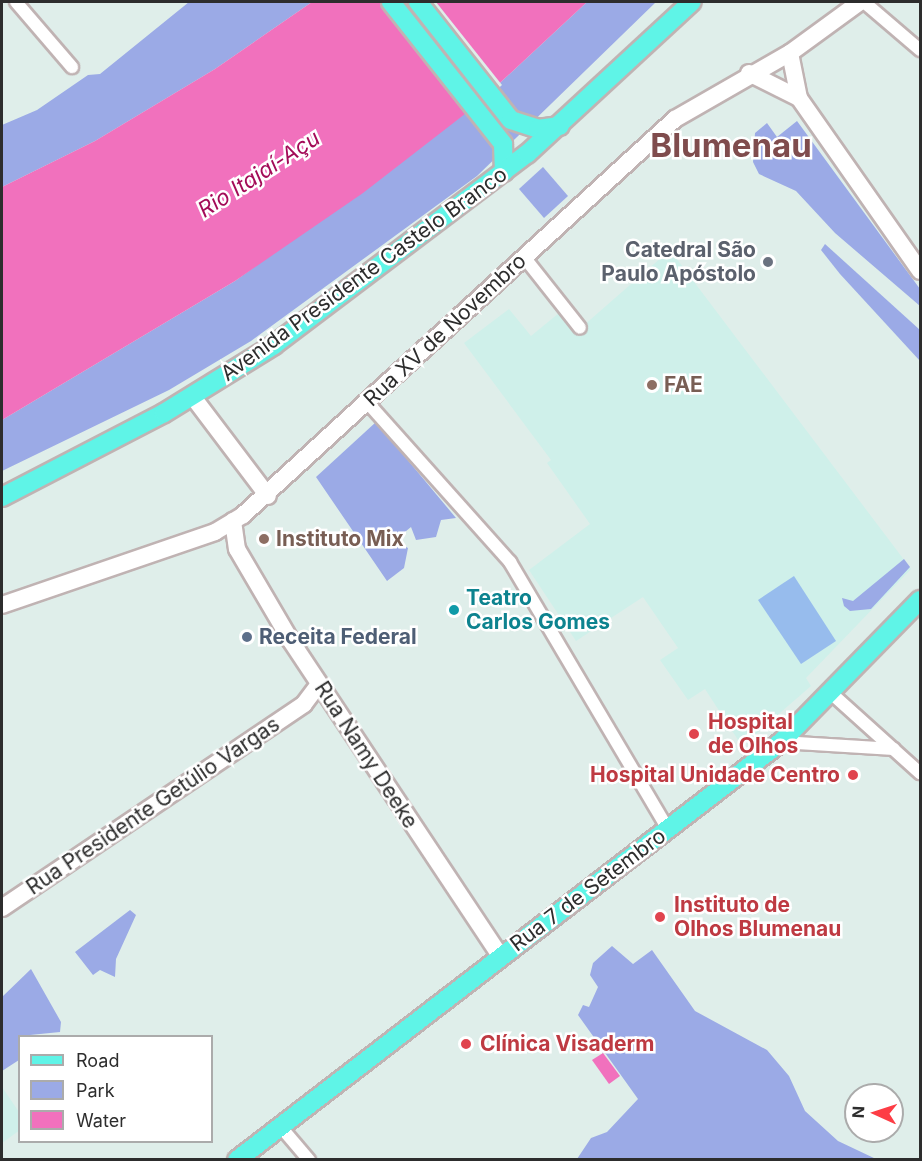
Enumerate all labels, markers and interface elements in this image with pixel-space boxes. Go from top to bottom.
water label: Rio Itajaí-Açu [193,125,325,223]
district label: Blumenau [650,126,812,166]
street label: Avenida Presidente Castelo Branco [216,162,512,386]
place label: Catedral São Paulo Apóstolo [601,237,756,287]
street label: Rua XV de Novembro [359,248,531,412]
marker: Catedral São Paulo Apóstolo [761,255,775,269]
place label: FAE [664,372,703,398]
marker: FAE [645,378,659,392]
place label: Instituto Mix [276,526,404,552]
marker: Instituto Mix [257,532,271,546]
place label: Teatro Carlos Gomes [466,585,610,635]
marker: Teatro Carlos Gomes [447,603,461,617]
place label: Receita Federal [259,624,417,650]
marker: Receita Federal [240,630,254,644]
street label: Rua Namy Deeke [309,677,423,833]
place label: Hospital de Olhos [708,709,798,759]
street label: Rua Presidente Getúlio Vargas [22,712,284,900]
marker: Hospital de Olhos [685,725,703,743]
place label: Hospital Unidade Centro [590,762,840,788]
marker: Hospital Unidade Centro [844,766,862,784]
street label: Rua 7 de Setembro [505,823,671,957]
place label: Instituto de Olhos Blumenau [674,892,841,942]
marker: Instituto de Olhos Blumenau [651,908,669,926]
place label: Clínica Visaderm [480,1031,654,1057]
legend [18,1035,213,1143]
marker: Clínica Visaderm [457,1035,475,1053]
text: Road [76,1050,119,1071]
text: Park [76,1080,115,1101]
north arrow [844,1083,904,1143]
text: N [848,1106,868,1119]
text: Water [76,1110,126,1131]

